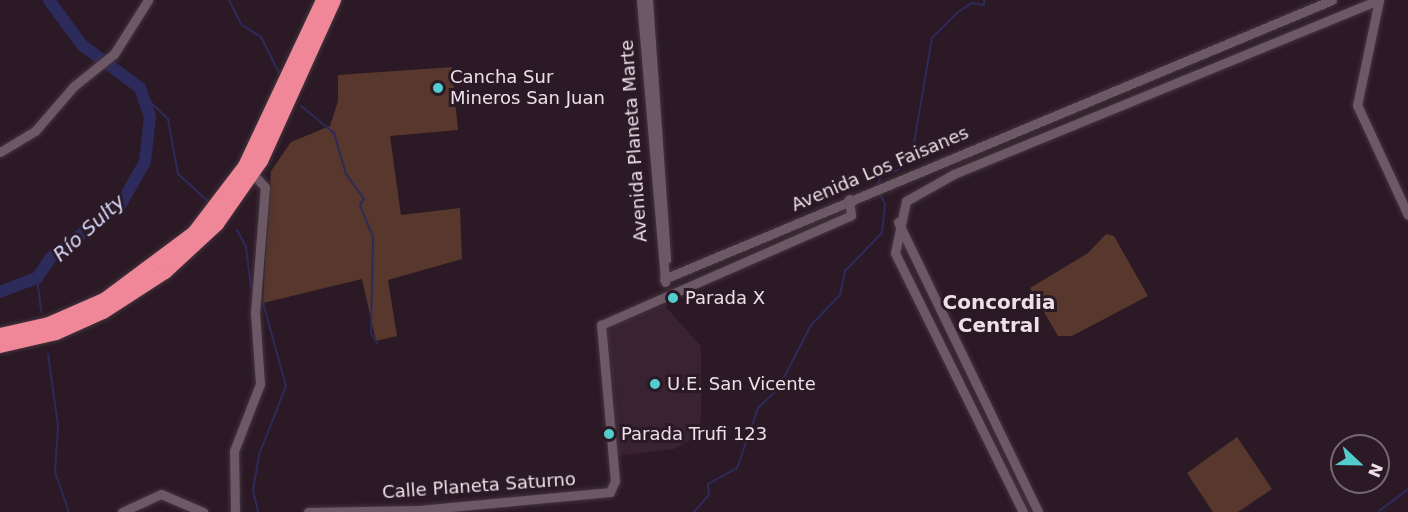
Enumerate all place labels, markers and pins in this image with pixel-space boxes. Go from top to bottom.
place label: Cancha Sur Mineros San Juan [450,67,605,110]
marker: Cancha Sur Mineros San Juan [431,81,445,95]
place label: Parada X [685,287,765,309]
marker: Parada X [666,291,680,305]
place label: U.E. San Vicente [667,373,816,395]
marker: U.E. San Vicente [648,377,662,391]
place label: Parada Trufi 123 [621,423,767,445]
marker: Parada Trufi 123 [602,427,616,441]

